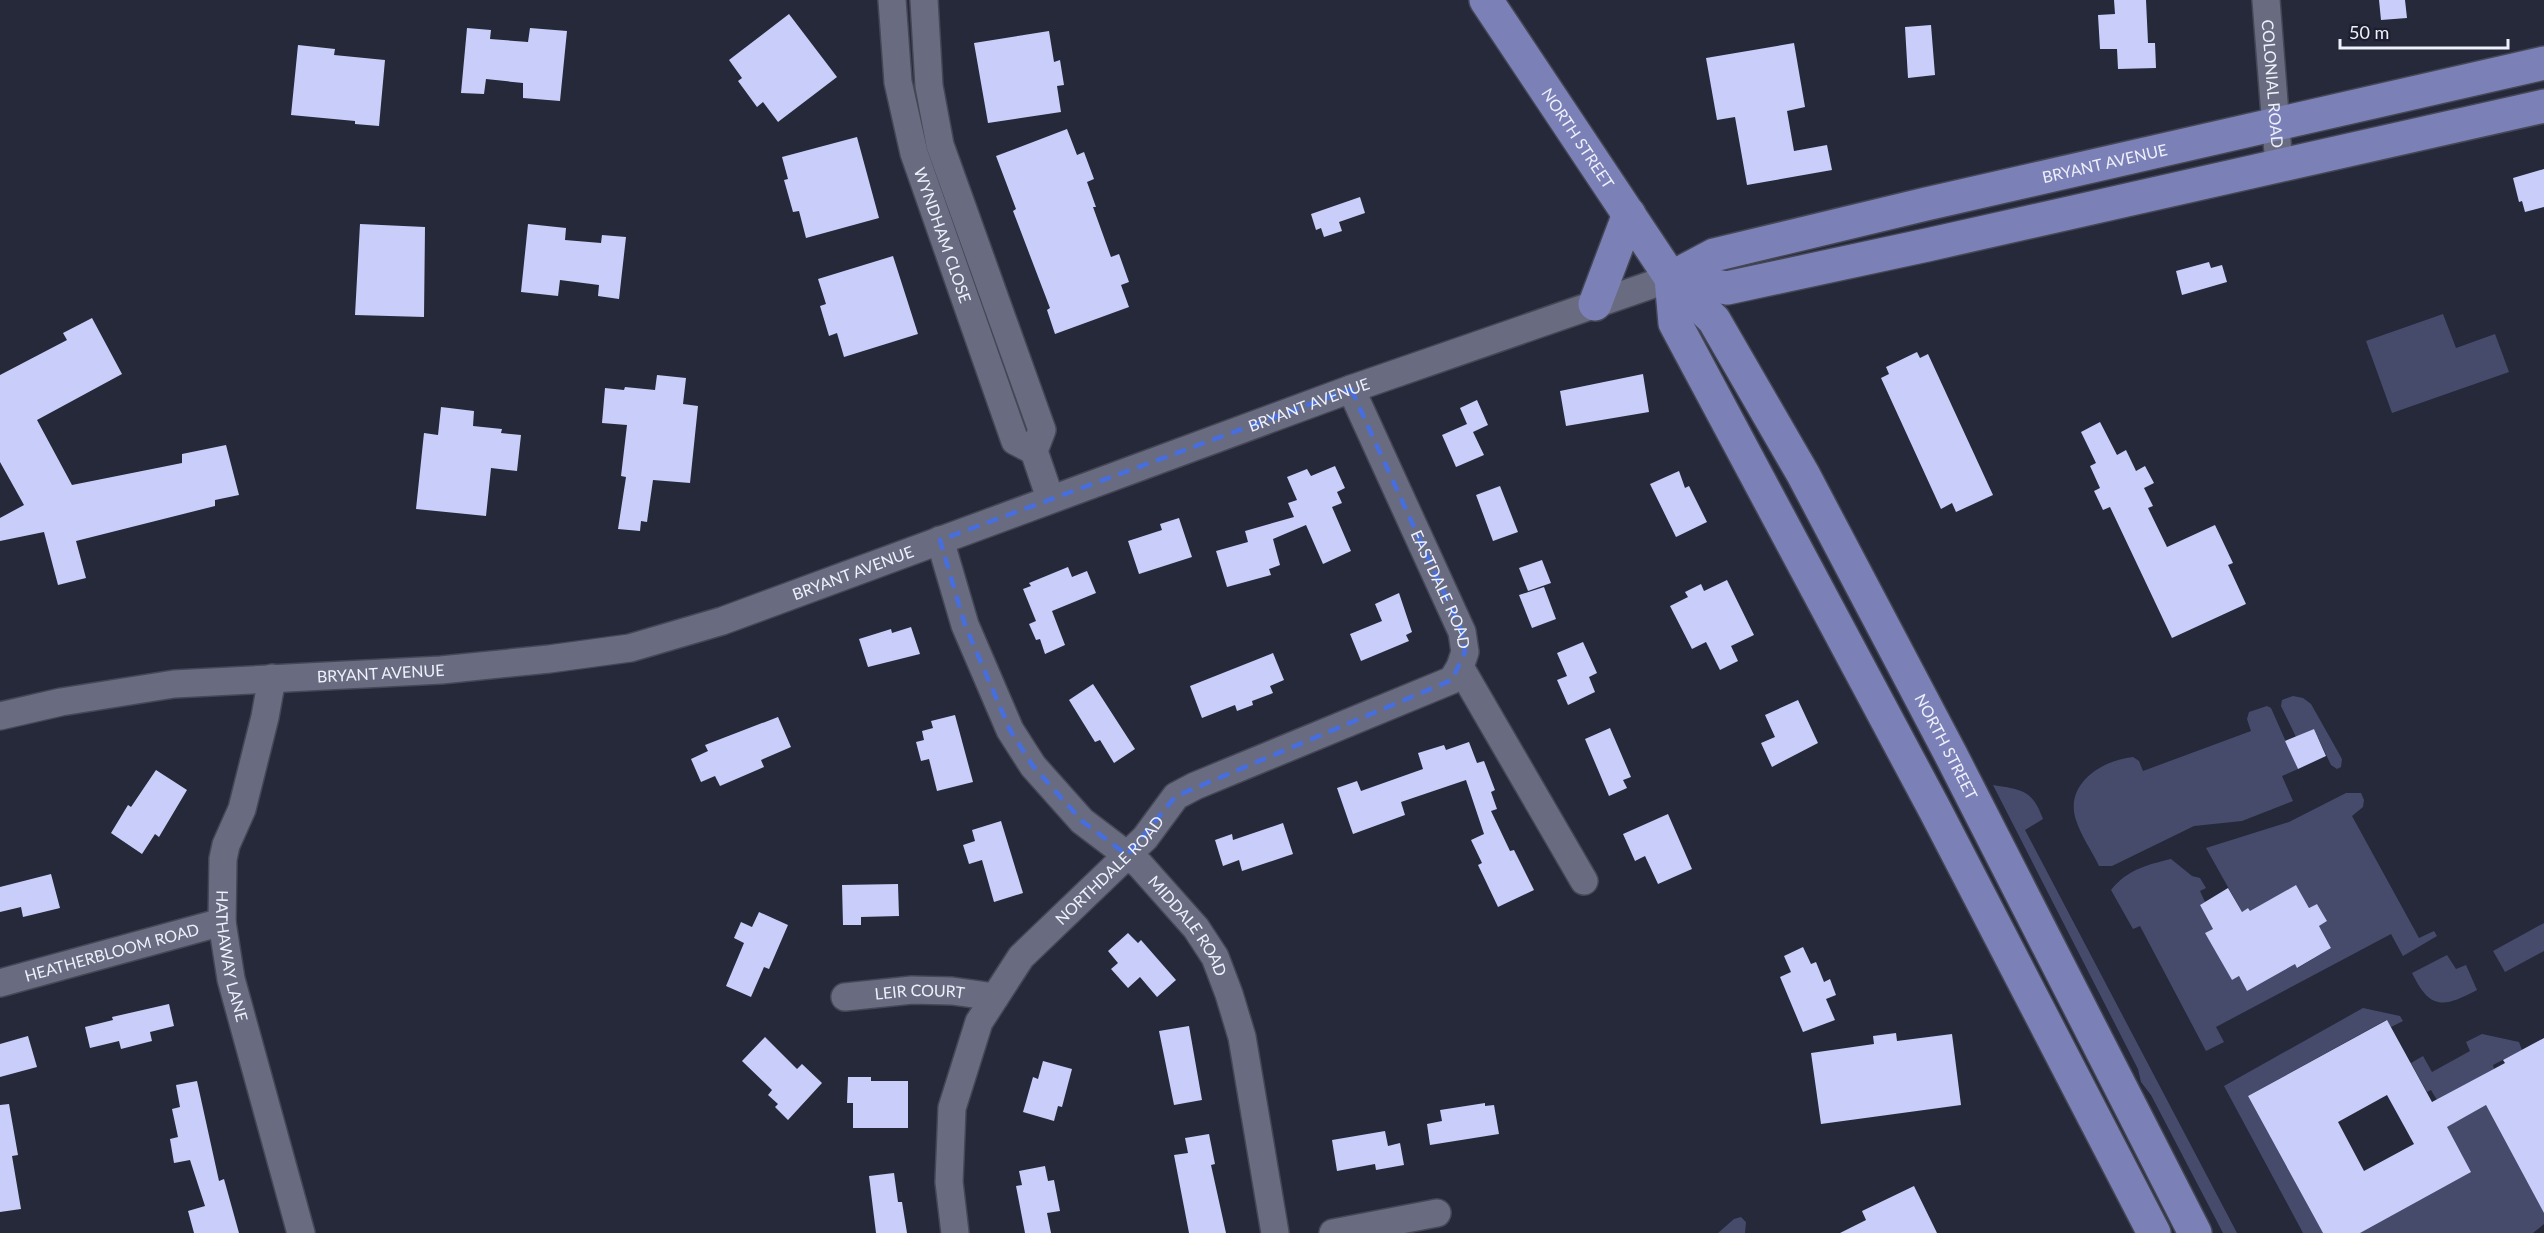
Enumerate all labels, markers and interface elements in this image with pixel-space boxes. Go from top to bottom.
scale bar [2340,12,2508,50]
street label: COLONIAL ROAD [2259,19,2288,149]
text: 50 m [2349,21,2389,43]
street label: NORTH STREET [1538,84,1619,192]
street label: BRYANT AVENUE [2040,139,2169,186]
street label: WYNDHAM CLOSE [911,165,976,305]
street label: BRYANT AVENUE [1245,373,1372,435]
street label: EASTDALE ROAD [1408,527,1474,650]
street label: BRYANT AVENUE [789,541,916,603]
street label: BRYANT AVENUE [316,660,445,685]
street label: NORTH STREET [1911,690,1982,803]
street label: NORTHDALE ROAD [1051,812,1167,928]
street label: MIDDALE ROAD [1145,871,1231,979]
street label: HATHAWAY LANE [213,890,252,1024]
street label: HEATHERBLOOM ROAD [22,919,201,985]
street label: LEIR COURT [874,980,967,1003]

